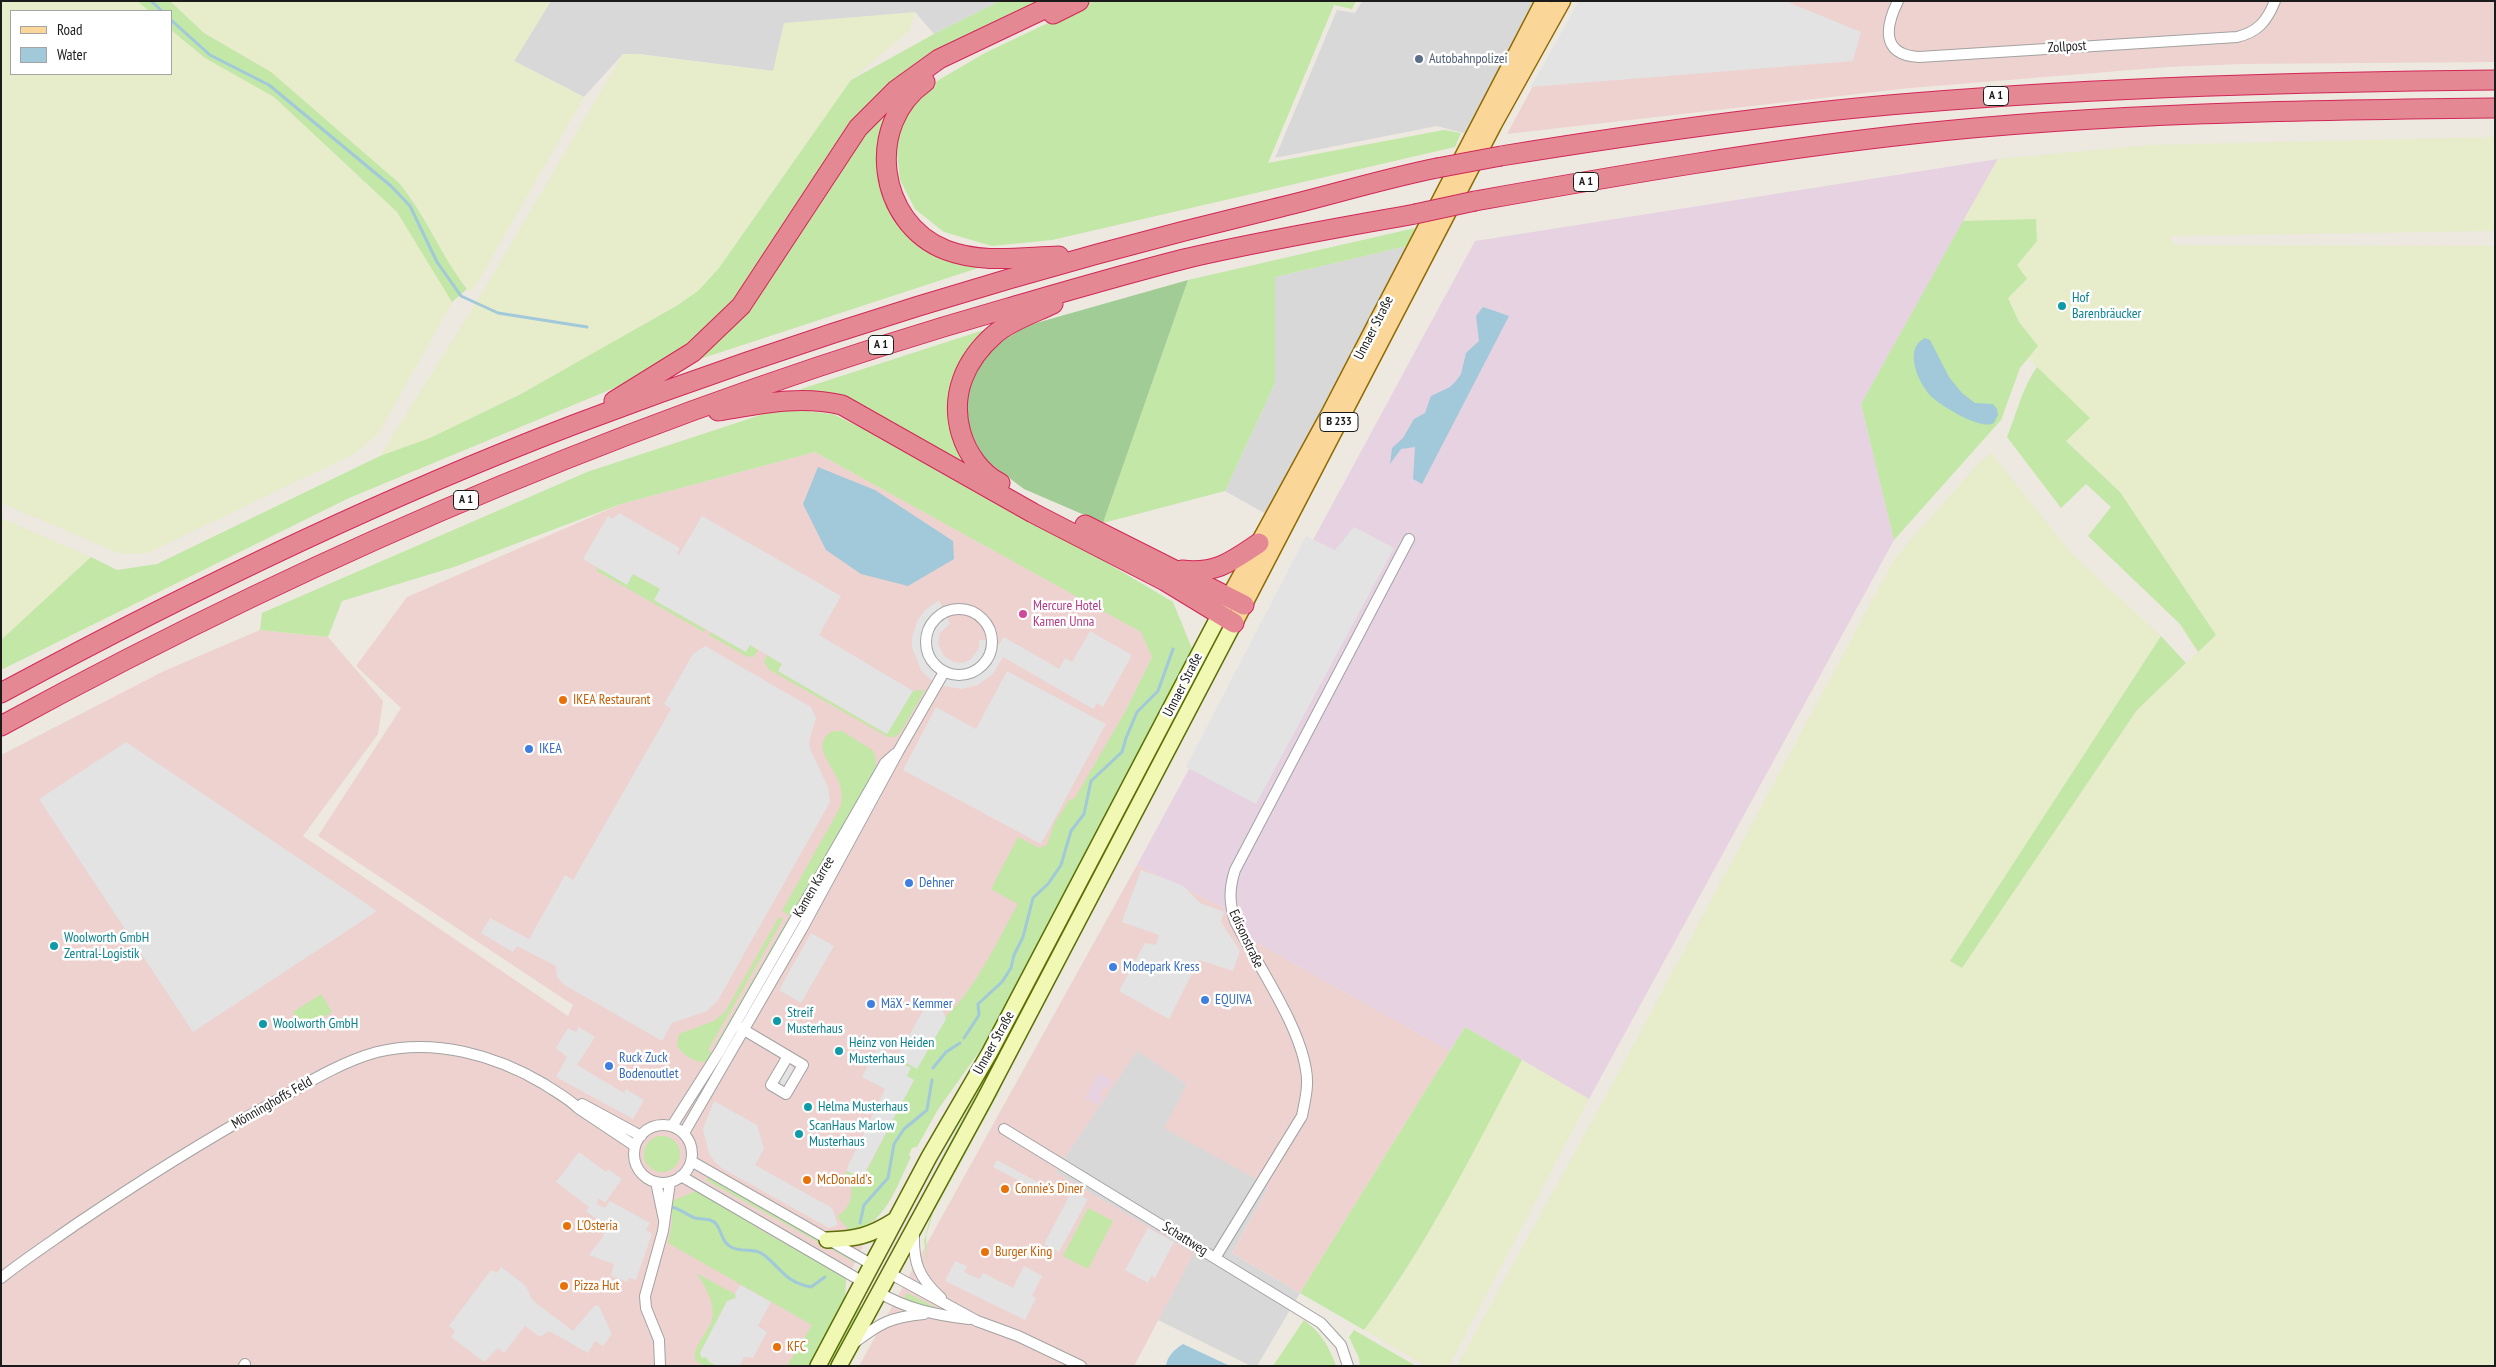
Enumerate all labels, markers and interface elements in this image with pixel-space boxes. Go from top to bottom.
legend [10,10,172,75]
text: Road [57,20,83,39]
street label: Zollpost [2047,37,2087,57]
text: Water [57,45,87,64]
place label: Autobahnpolizei [1429,51,1508,67]
marker: Autobahnpolizei [1413,53,1425,65]
road number: A 1 [1984,86,2008,105]
road number: A 1 [1574,172,1598,192]
place label: Hof Barenbräucker [2072,290,2141,322]
street label: Unnaer Straße [1351,293,1397,363]
marker: Hof Barenbräucker [2056,300,2068,312]
road number: A 1 [868,336,894,354]
road number: B 233 [1320,412,1358,432]
road number: A 1 [454,490,478,510]
place label: Mercure Hotel Kamen Unna [1033,598,1102,630]
marker: Mercure Hotel Kamen Unna [1017,608,1029,620]
street label: Unnaer Straße [1160,650,1206,720]
place label: IKEA Restaurant [573,692,650,708]
marker: IKEA Restaurant [557,694,569,706]
place label: IKEA [539,741,562,757]
marker: IKEA [523,743,535,755]
street label: Kamen Karree [790,854,838,920]
place label: Dehner [919,875,954,891]
marker: Dehner [903,877,915,889]
street label: Edisonstraße [1225,907,1267,971]
place label: Woolworth GmbH Zentral-Logistik [64,930,149,962]
marker: Woolworth GmbH Zentral-Logistik [48,940,60,952]
place label: Modepark Kress [1123,959,1199,975]
marker: Modepark Kress [1107,961,1119,973]
place label: EQUIVA [1215,992,1252,1008]
marker: EQUIVA [1199,994,1211,1006]
place label: MäX - Kemmer [881,996,953,1012]
marker: MäX - Kemmer [865,998,877,1010]
place label: Streif Musterhaus [787,1005,843,1038]
street label: Unnaer Straße [970,1008,1018,1078]
marker: Streif Musterhaus [771,1015,783,1027]
place label: Woolworth GmbH [273,1016,358,1032]
marker: Woolworth GmbH [257,1018,269,1030]
place label: Heinz von Heiden Musterhaus [849,1035,934,1068]
marker: Heinz von Heiden Musterhaus [833,1045,845,1057]
place label: Ruck Zuck Bodenoutlet [619,1050,678,1082]
marker: Ruck Zuck Bodenoutlet [603,1060,615,1072]
street label: Mönninghoffs Feld [229,1073,315,1133]
place label: Helma Musterhaus [818,1099,908,1115]
marker: Helma Musterhaus [802,1101,814,1113]
place label: ScanHaus Marlow Musterhaus [809,1118,894,1150]
marker: ScanHaus Marlow Musterhaus [793,1128,805,1140]
place label: McDonald's [817,1172,872,1188]
marker: McDonald's [801,1174,813,1186]
place label: Connie’s Diner [1015,1181,1083,1197]
marker: Connie’s Diner [999,1183,1011,1195]
place label: L'Osteria [577,1218,618,1234]
street label: Schattweg [1159,1219,1211,1259]
marker: L'Osteria [561,1220,573,1232]
place label: Burger King [995,1244,1052,1260]
marker: Burger King [979,1246,991,1258]
place label: Pizza Hut [574,1278,619,1294]
marker: Pizza Hut [558,1280,570,1292]
place label: KFC [787,1339,806,1355]
marker: KFC [771,1341,783,1353]

